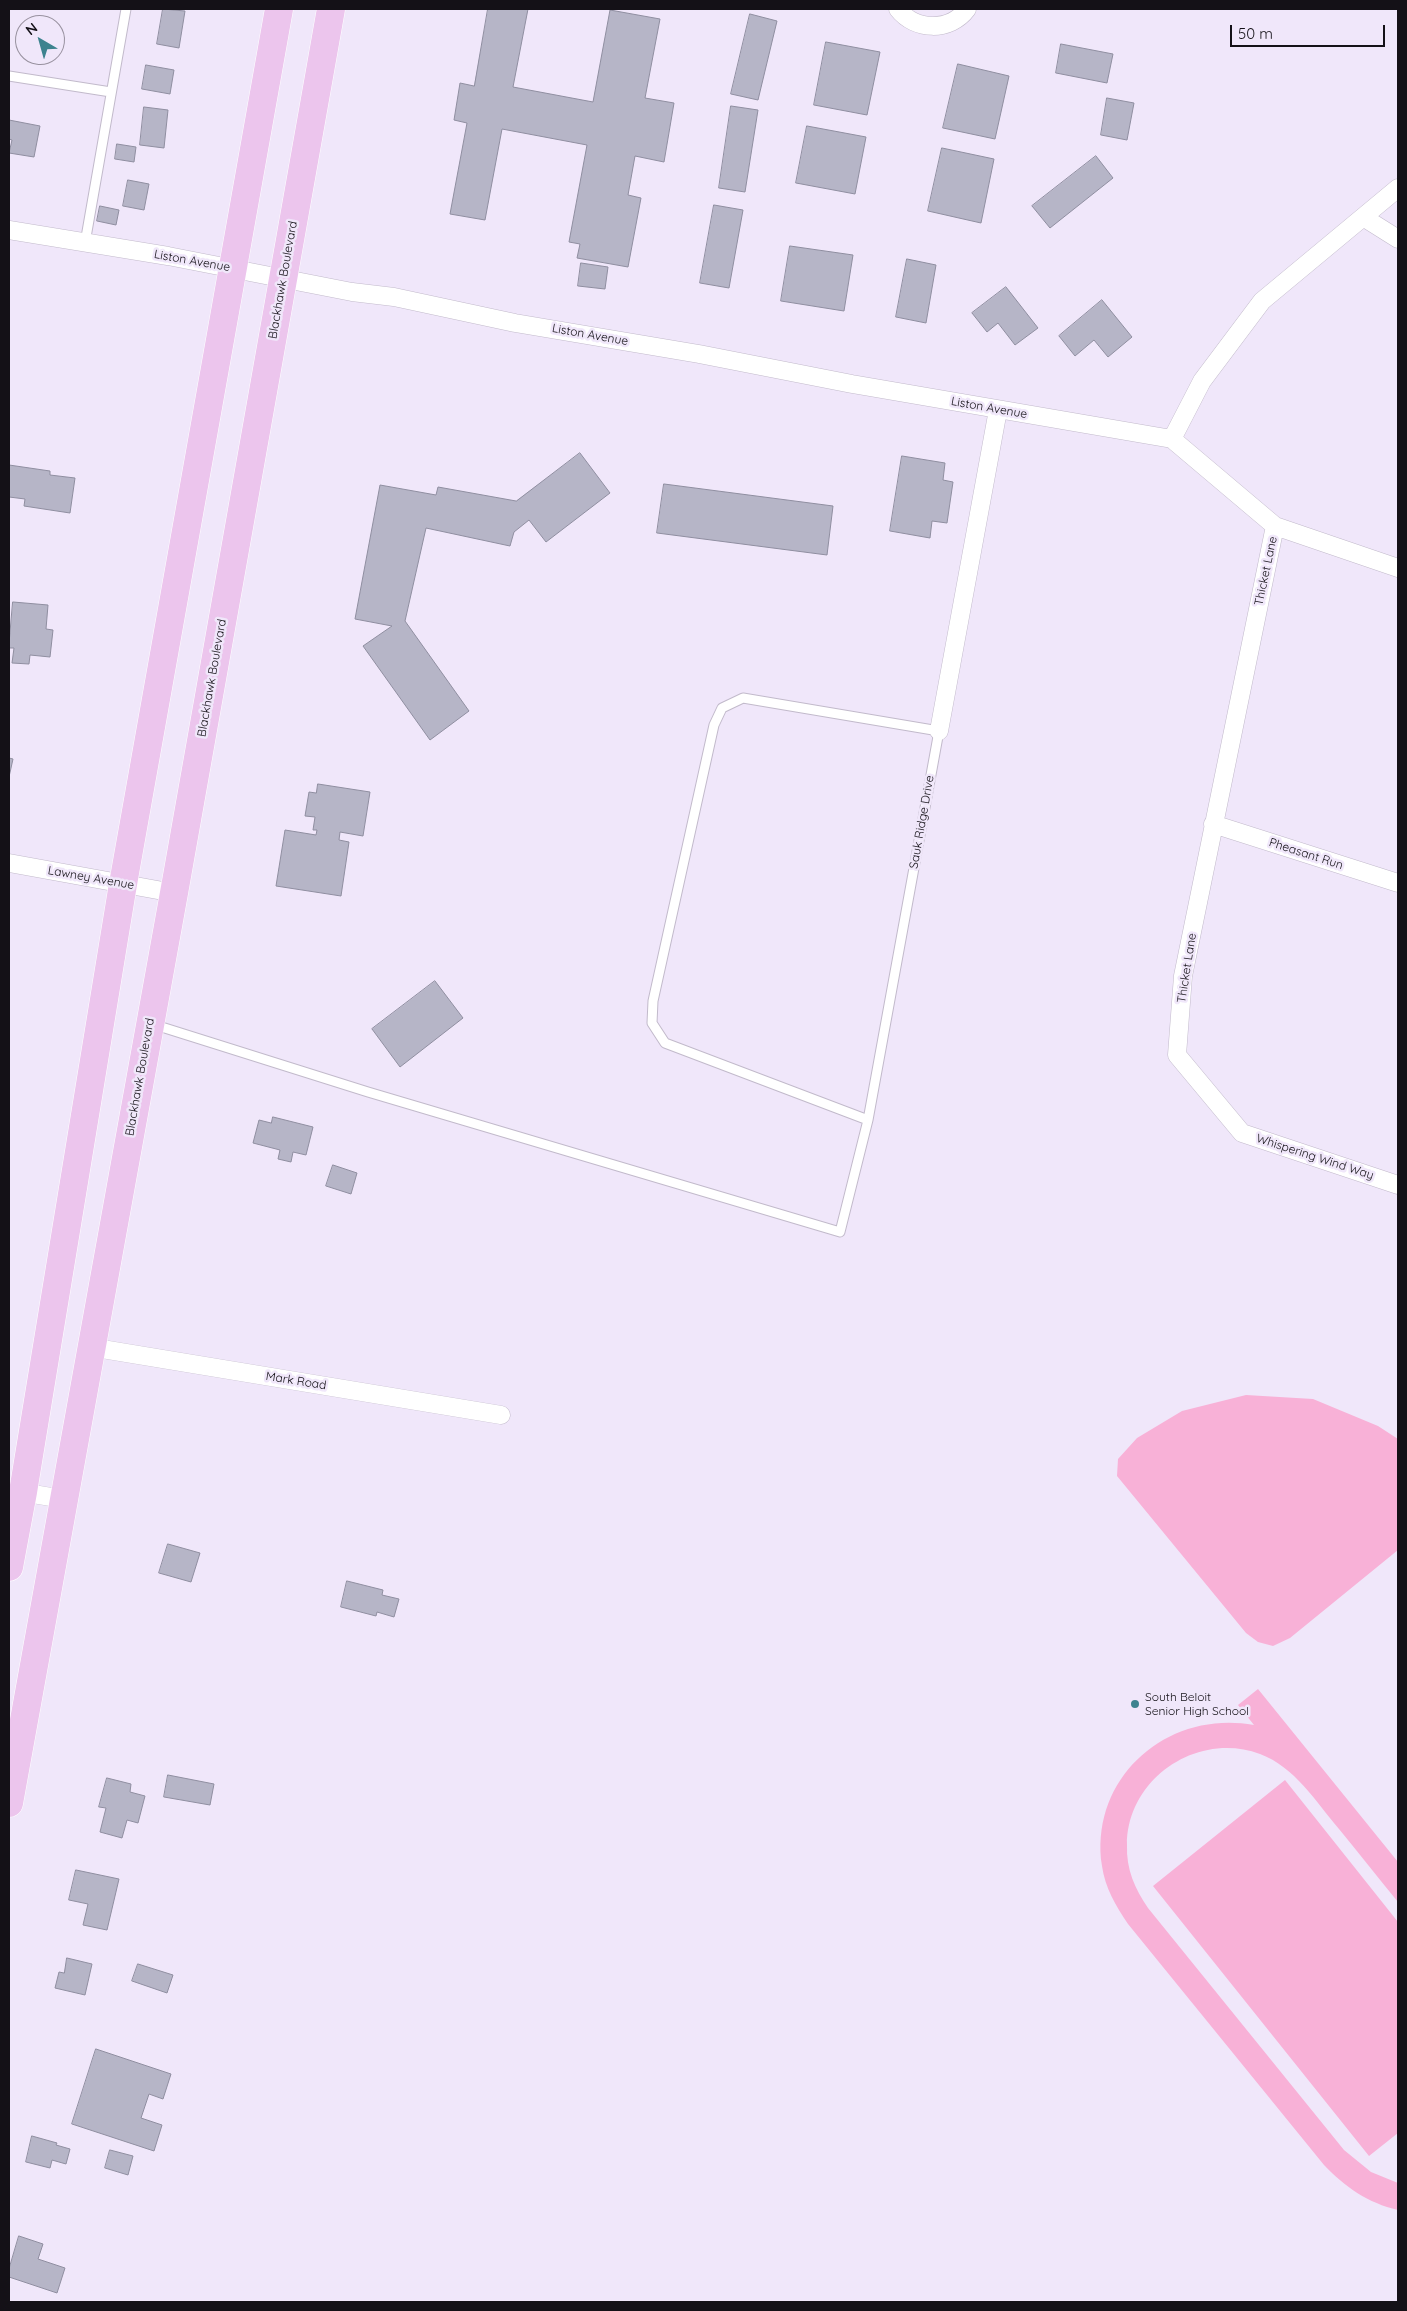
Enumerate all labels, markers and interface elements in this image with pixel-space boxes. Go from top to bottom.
north arrow [15,15,65,65]
scale bar [1232,15,1387,47]
text: N [22,19,41,39]
text: 50 m [1238,24,1273,43]
street label: Blackhawk Boulevard [266,220,300,340]
street label: Liston Avenue [153,247,231,275]
street label: Liston Avenue [551,321,629,349]
street label: Liston Avenue [950,394,1028,422]
street label: Thicket Lane [1252,535,1280,607]
street label: Blackhawk Boulevard [195,618,229,738]
street label: Sauk Ridge Drive [907,774,937,870]
street label: Pheasant Run [1267,835,1345,873]
street label: Lawney Avenue [47,863,135,893]
street label: Thicket Lane [1174,932,1200,1004]
street label: Blackhawk Boulevard [123,1017,157,1137]
street label: Whispering Wind Way [1254,1131,1376,1183]
street label: Mark Road [265,1369,327,1393]
place label: South Beloit Senior High School [1145,1690,1249,1718]
marker: South Beloit Senior High School [1129,1698,1141,1710]

